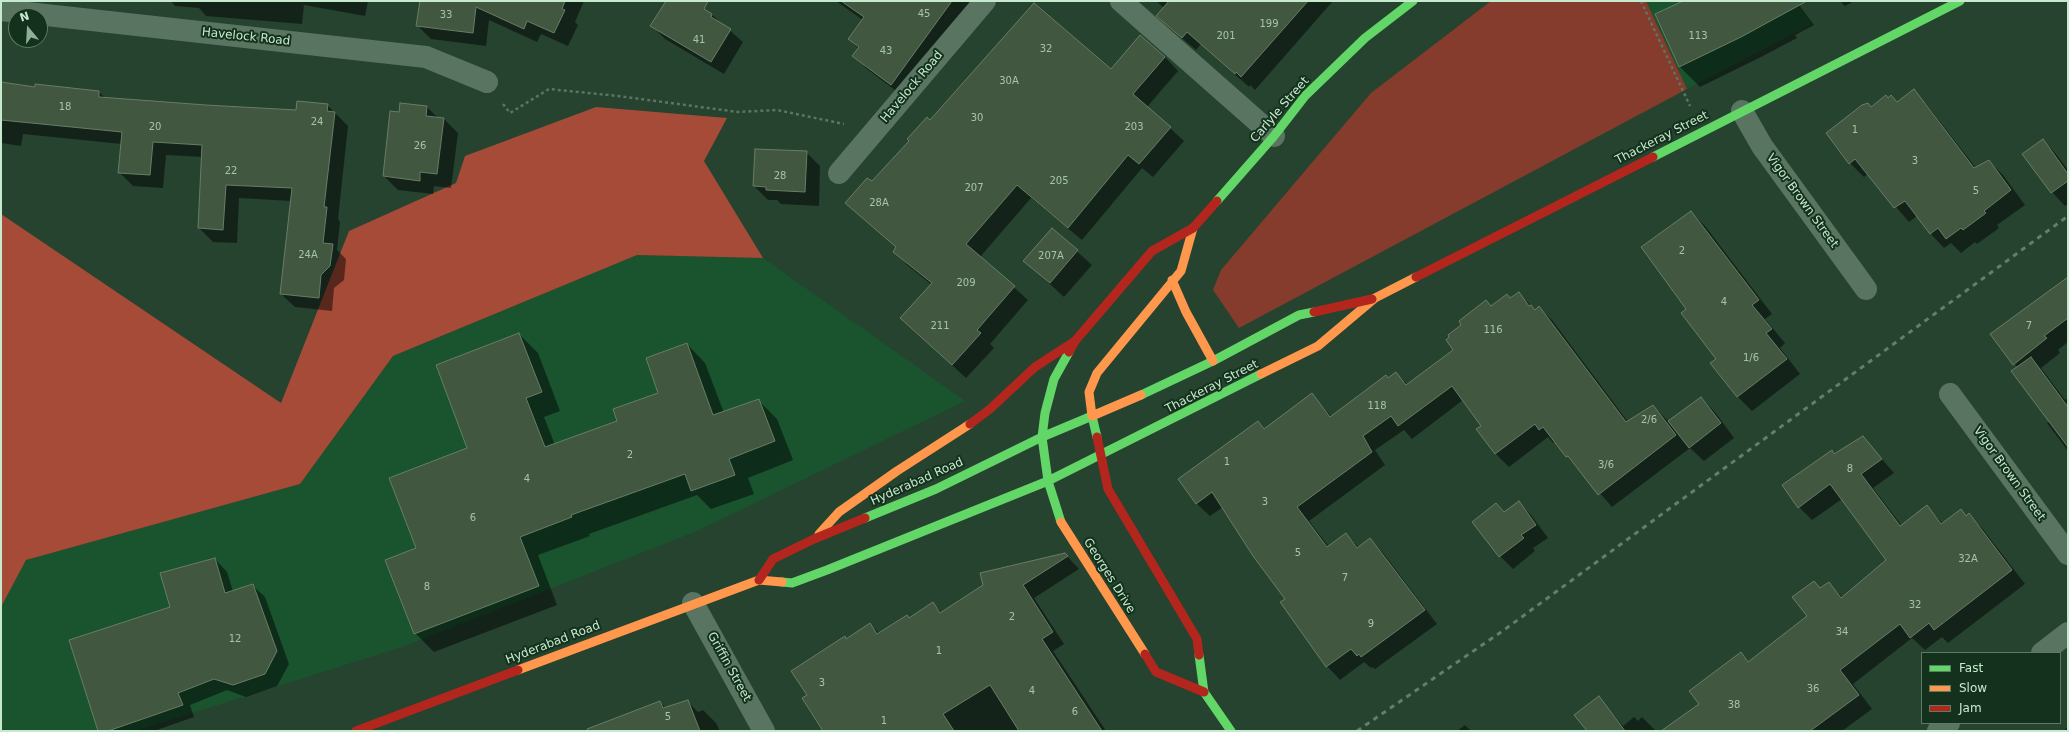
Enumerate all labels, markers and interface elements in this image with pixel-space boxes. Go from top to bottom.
north arrow [8,8,48,48]
house number: 45 [918,8,930,20]
text: N [18,9,31,25]
house number: 33 [440,9,452,21]
house number: 199 [1259,18,1279,30]
street label: Havelock Road [201,25,291,49]
house number: 201 [1216,30,1236,42]
house number: 113 [1688,30,1708,42]
house number: 41 [693,34,705,46]
house number: 32 [1040,43,1052,55]
house number: 43 [880,45,892,57]
street label: Havelock Road [878,48,946,126]
street label: Carlyle Street [1248,74,1312,146]
house number: 30A [999,75,1019,87]
house number: 18 [59,101,71,113]
street label: Thackeray Street [1613,108,1711,168]
house number: 30 [971,112,983,124]
house number: 24 [311,116,323,128]
house number: 20 [149,121,161,133]
house number: 203 [1124,121,1144,133]
house number: 1 [1852,124,1858,136]
house number: 26 [414,140,426,152]
street label: Vigor Brown Street [1763,151,1841,251]
house number: 3 [1912,155,1918,167]
house number: 22 [225,165,237,177]
house number: 28 [774,170,786,182]
house number: 205 [1049,175,1069,187]
house number: 207 [964,182,984,194]
house number: 5 [1973,185,1979,197]
house number: 28A [869,197,889,209]
house number: 2 [1679,245,1685,257]
house number: 24A [298,249,318,261]
house number: 207A [1038,250,1064,262]
house number: 209 [956,277,976,289]
house number: 4 [1721,296,1727,308]
house number: 211 [930,320,950,332]
house number: 7 [2026,320,2032,332]
house number: 116 [1483,324,1503,336]
house number: 1/6 [1743,352,1759,364]
street label: Thackeray Street [1163,357,1261,417]
house number: 118 [1367,400,1387,412]
house number: 2/6 [1641,414,1657,426]
street label: Vigor Brown Street [1970,424,2048,524]
house number: 2 [627,449,633,461]
street label: Hyderabad Road [868,455,966,509]
house number: 1 [1224,456,1230,468]
house number: 3/6 [1598,459,1614,471]
house number: 8 [1847,463,1853,475]
house number: 4 [524,473,530,485]
house number: 3 [1262,496,1268,508]
house number: 6 [470,512,476,524]
street label: Georges Drive [1080,536,1138,616]
house number: 5 [1295,547,1301,559]
house number: 32A [1958,553,1978,565]
house number: 7 [1342,572,1348,584]
house number: 8 [424,581,430,593]
house number: 32 [1909,599,1921,611]
house number: 2 [1009,611,1015,623]
street label: Hyderabad Road [504,618,602,668]
house number: 9 [1368,618,1374,630]
house number: 34 [1836,626,1848,638]
street label: Griffin Street [704,630,754,704]
house number: 12 [229,633,241,645]
house number: 1 [936,645,942,657]
legend [1921,652,2061,724]
text: Fast [1959,661,1983,675]
house number: 3 [819,677,825,689]
text: Slow [1959,681,1987,695]
house number: 36 [1807,683,1819,695]
house number: 4 [1029,685,1035,697]
house number: 38 [1728,699,1740,711]
text: Jam [1959,701,1982,715]
house number: 6 [1072,706,1078,718]
house number: 5 [665,711,671,723]
house number: 1 [881,715,887,727]

